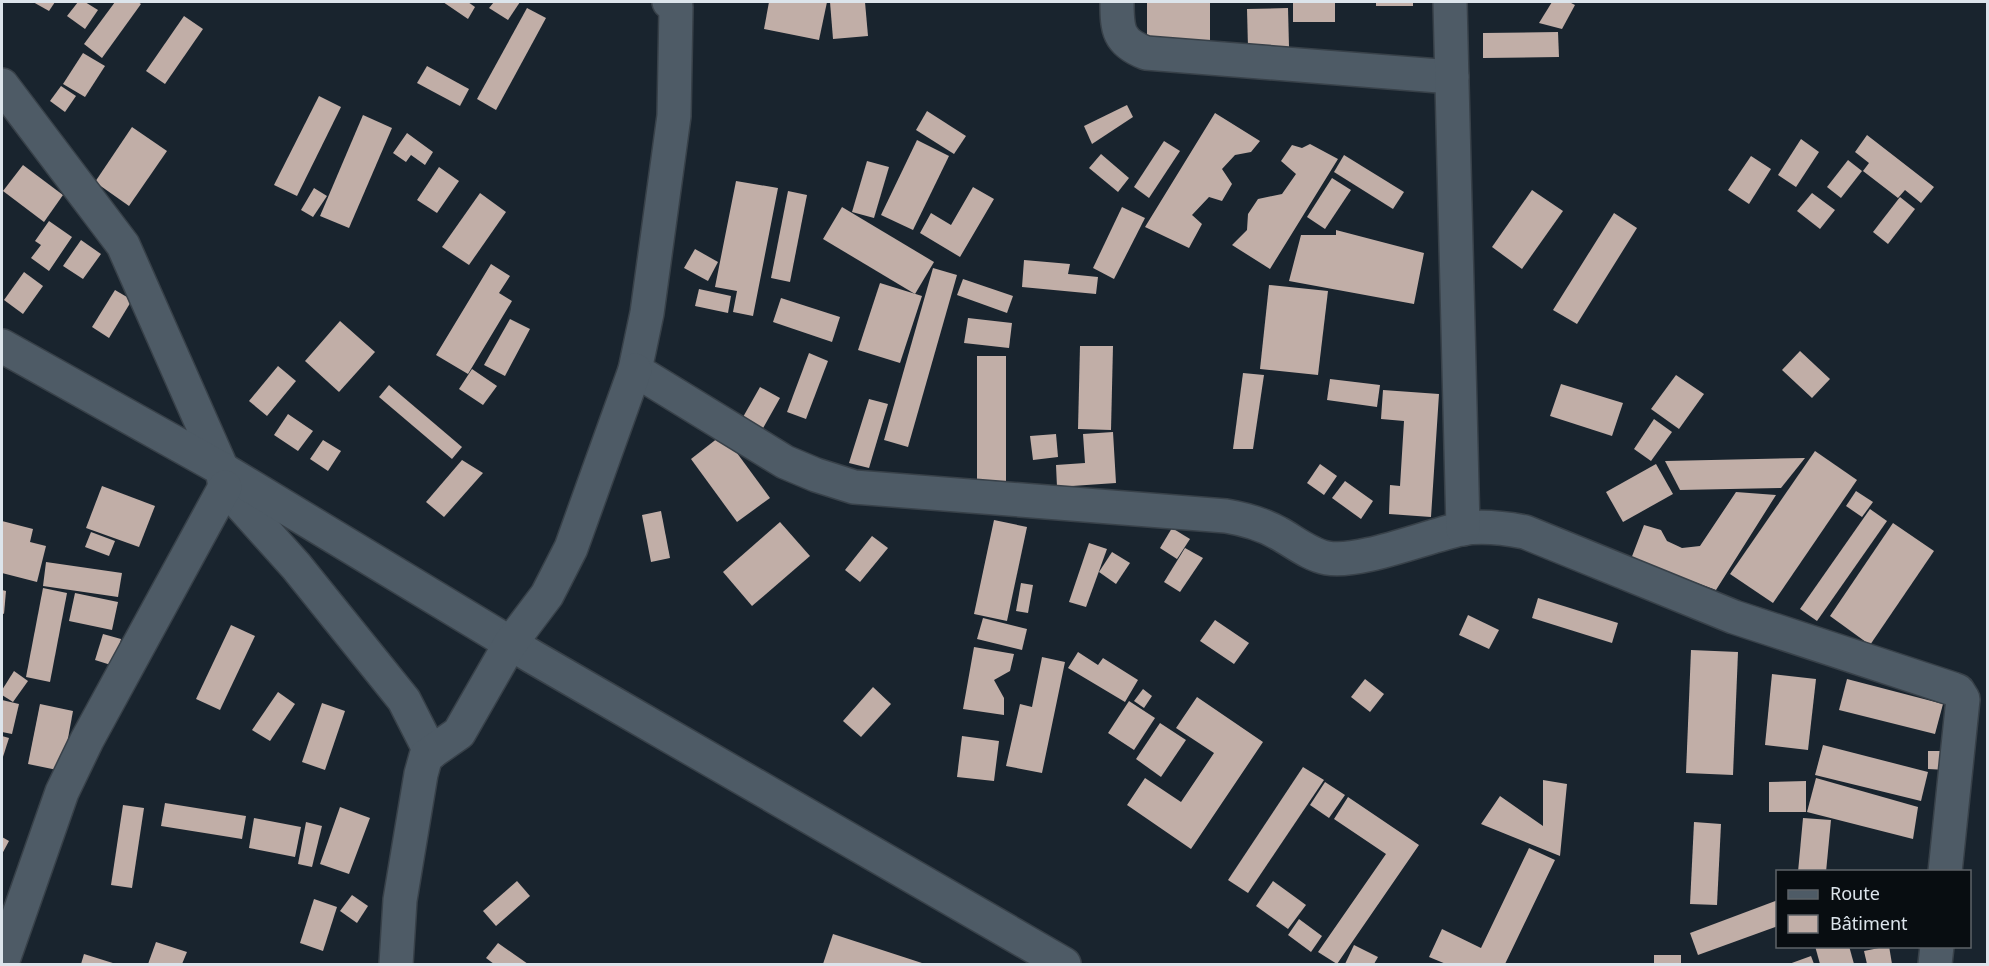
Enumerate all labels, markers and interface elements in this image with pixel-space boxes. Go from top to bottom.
legend [1776,870,1971,948]
text: Route [1830,881,1880,905]
text: Bâtiment [1830,911,1908,935]

